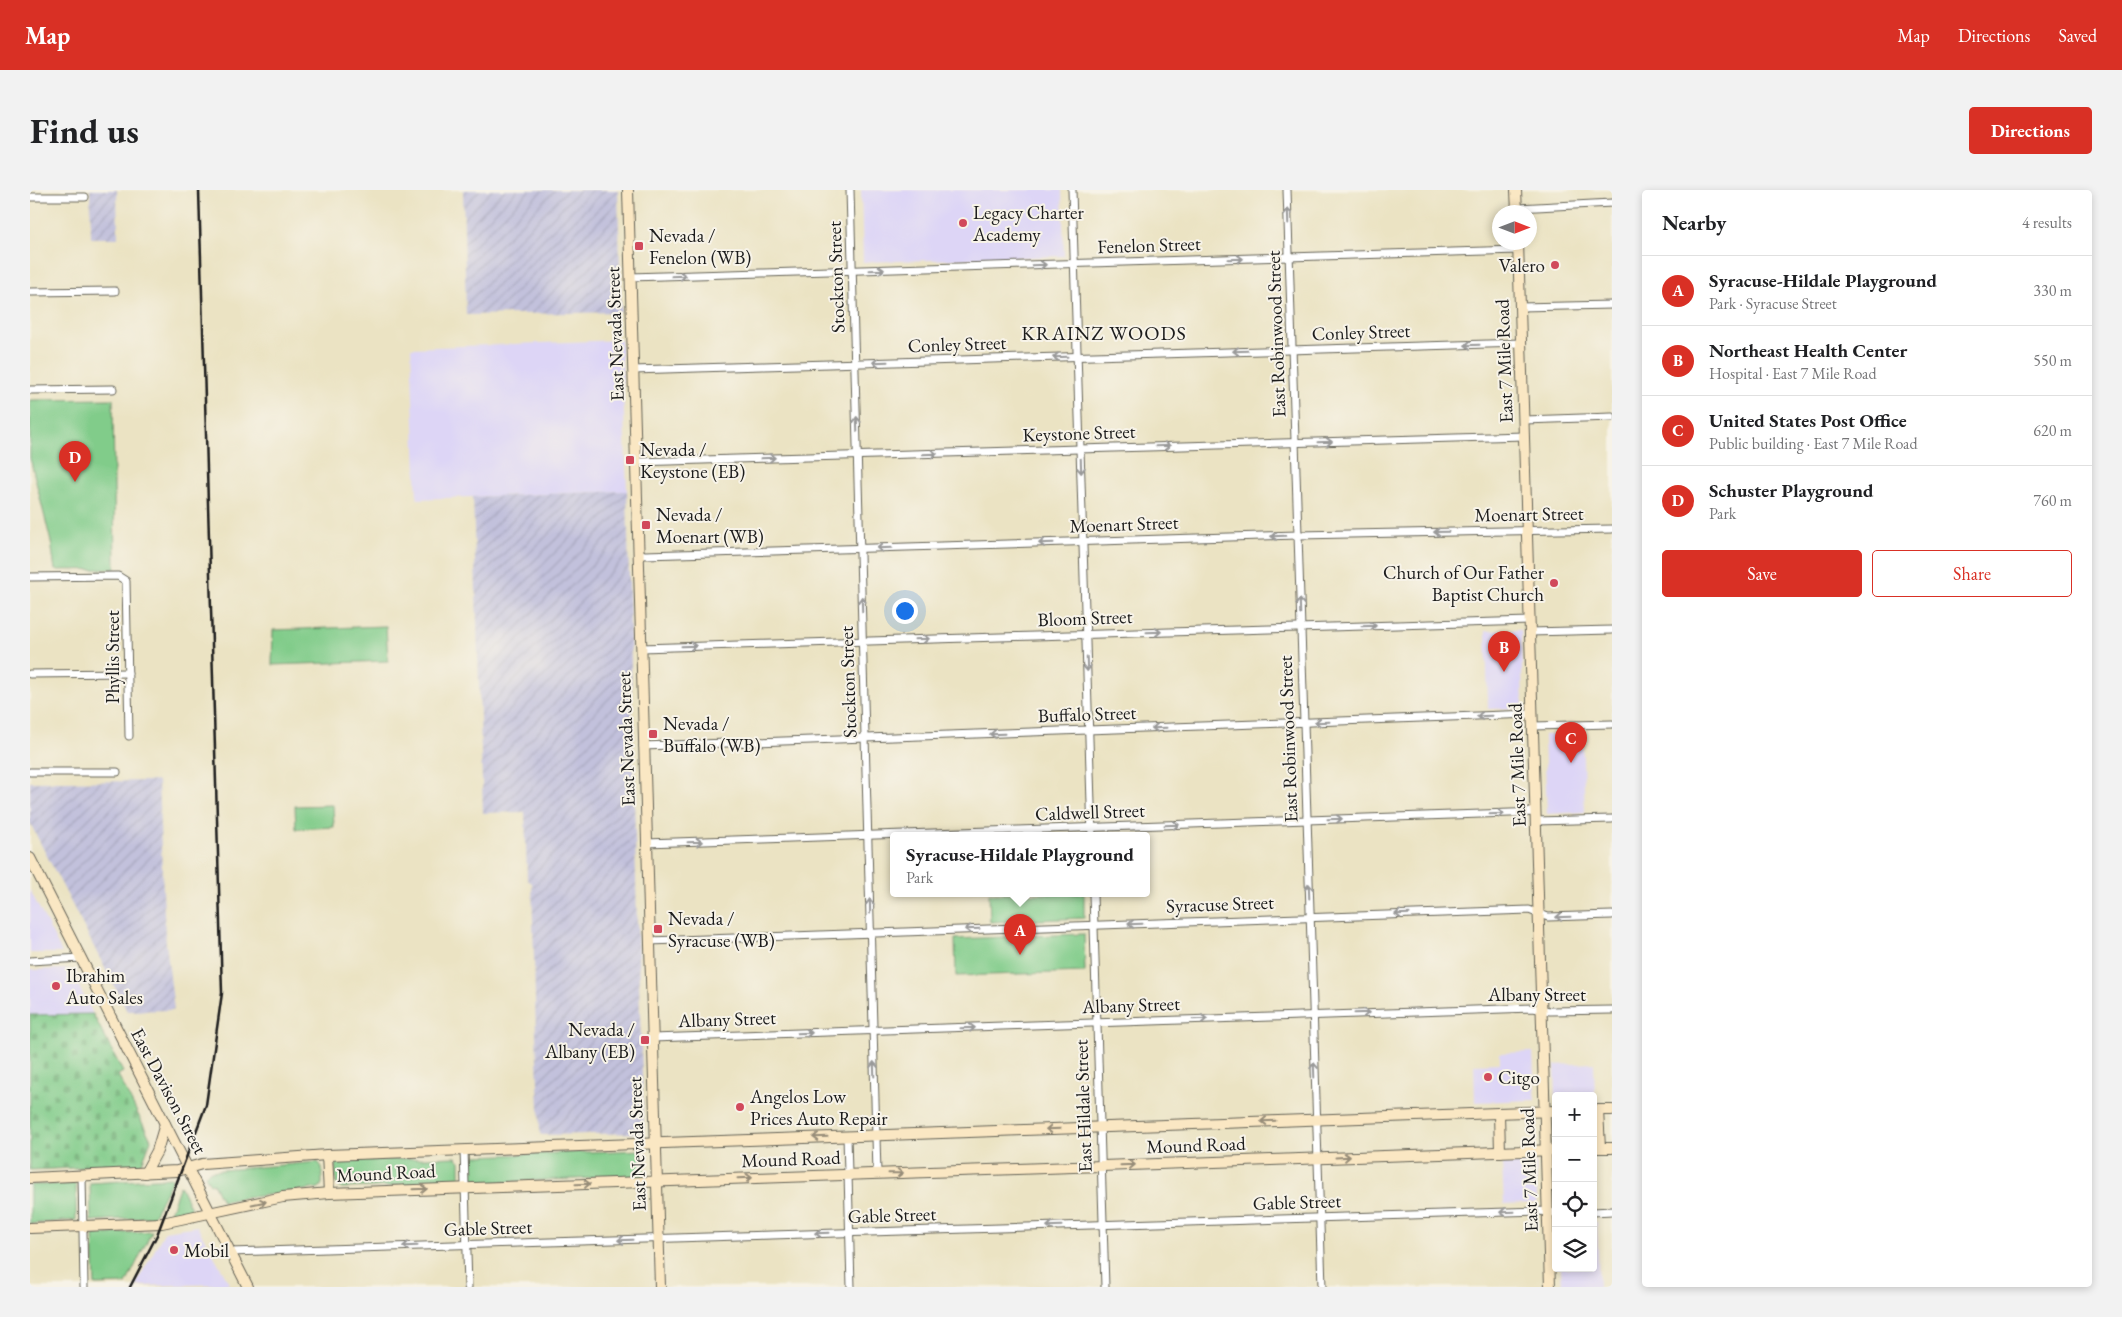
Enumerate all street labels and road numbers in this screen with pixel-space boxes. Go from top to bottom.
street label: Stockton Street [822,221,850,333]
street label: Fenelon Street [1097,231,1201,259]
street label: East Robinwood Street [1261,250,1291,418]
street label: East Nevada Street [600,266,630,402]
street label: East 7 Mile Road [1489,298,1519,423]
street label: Conley Street [1311,318,1411,346]
street label: Conley Street [907,330,1007,358]
street label: Keystone Street [1022,419,1136,447]
street label: Moenart Street [1474,501,1584,527]
street label: Moenart Street [1069,510,1179,538]
street label: Bloom Street [1037,604,1133,632]
street label: Phyllis Street [100,610,125,704]
street label: Stockton Street [834,626,862,738]
street label: East Robinwood Street [1273,655,1303,823]
street label: East Nevada Street [611,671,641,807]
street label: Buffalo Street [1037,700,1137,728]
street label: East 7 Mile Road [1502,702,1532,827]
street label: Caldwell Street [1035,798,1145,826]
street label: Syracuse Street [1166,890,1274,918]
street label: Albany Street [1487,982,1586,1007]
street label: Albany Street [1081,991,1180,1019]
street label: Albany Street [677,1005,776,1033]
street label: East Davison Street [125,1024,213,1158]
street label: East Hildale Street [1068,1039,1098,1173]
street label: East Nevada Street [622,1076,652,1212]
street label: East 7 Mile Road [1514,1107,1544,1232]
street label: Mound Road [1146,1131,1246,1159]
street label: Mound Road [741,1145,841,1173]
street label: Mound Road [336,1158,437,1188]
street label: Gable Street [1252,1188,1342,1216]
street label: Gable Street [847,1201,937,1229]
street label: Gable Street [443,1214,533,1242]

